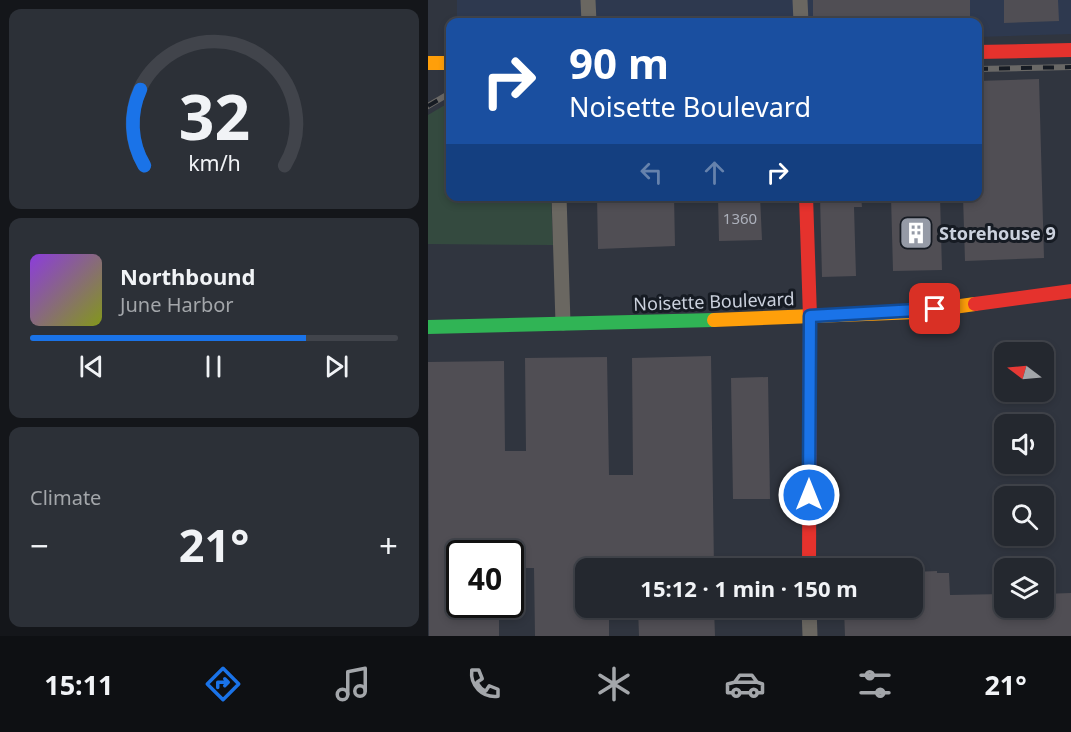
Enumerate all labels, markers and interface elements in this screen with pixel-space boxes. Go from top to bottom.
text: 90 m [569,34,669,91]
icon: right [470,42,548,120]
text: 32 [178,73,250,158]
text: Noisette Boulevard [569,88,811,125]
text: km/h [188,148,240,177]
icon: left [635,156,668,189]
icon: ahead [698,156,731,189]
icon: right [761,156,794,189]
house number: 1360 [723,208,757,228]
building icon: Storehouse 9 [898,215,934,251]
place label: Storehouse 9 [939,221,1056,245]
text: Northbound [120,261,255,291]
pin [909,283,960,334]
street label: Noisette Boulevard [633,286,795,316]
text: June Harbor [120,291,234,318]
icon: arrive [918,292,951,325]
north arrow [994,342,1054,402]
map controls [994,342,1054,618]
icon: previous [75,350,108,383]
icon: pause [197,350,230,383]
icon: next [320,350,353,383]
button: sound [994,414,1054,474]
position arrow [777,463,841,527]
text: Climate [30,484,101,511]
button: search [994,486,1054,546]
text: 21° [179,514,249,575]
text: − [30,523,49,568]
text: + [379,523,398,568]
speed limit sign: 40 [446,540,524,618]
button: layers [994,558,1054,618]
text: 15:12 · 1 min · 150 m [640,573,858,603]
icon: directions [202,663,244,705]
icon: music [332,663,374,705]
icon: phone [463,663,505,705]
icon: climate [593,663,635,705]
icon: car [724,663,766,705]
icon: filters [854,663,896,705]
text: 15:11 [44,666,114,703]
text: 21° [984,666,1027,703]

